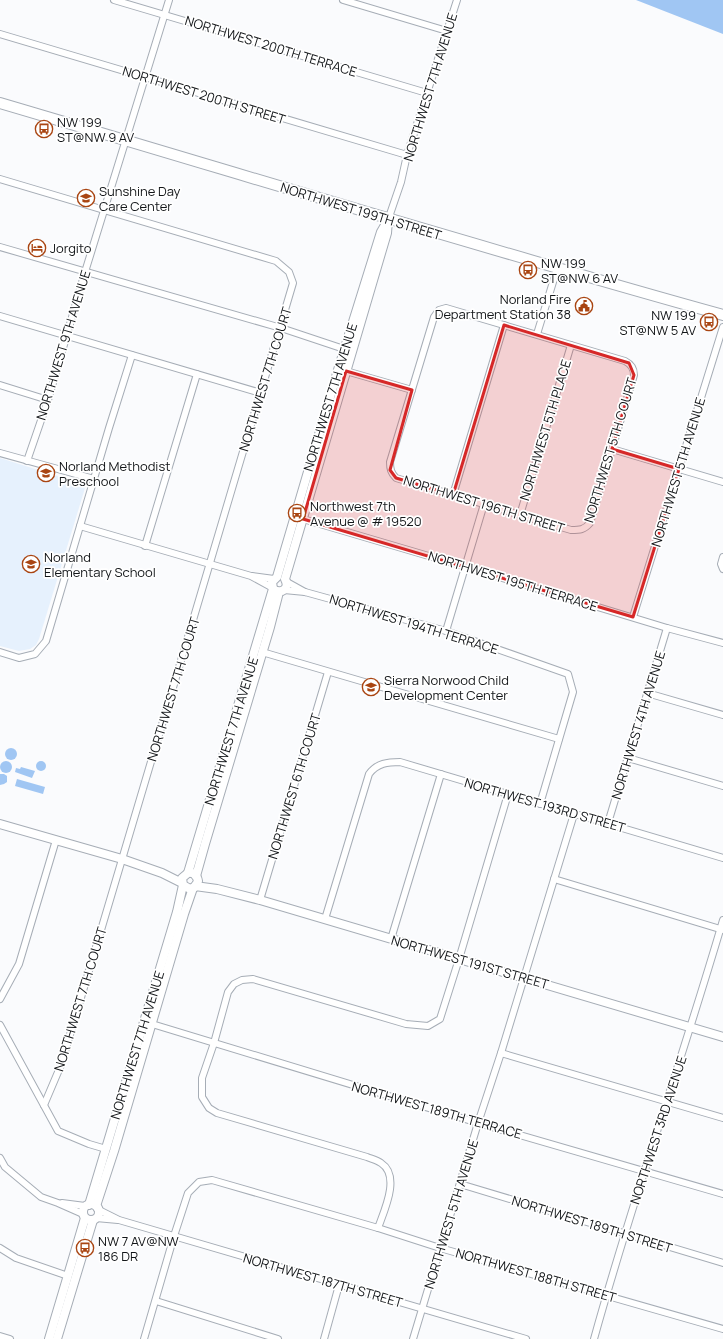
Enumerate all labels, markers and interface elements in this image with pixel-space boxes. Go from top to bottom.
street label: NORTHWEST 200TH TERRACE [183,11,359,81]
street label: NORTHWEST 7TH AVENUE [399,11,461,163]
street label: NORTHWEST 200TH STREET [120,62,288,128]
place label: NW 199 ST@NW 9 AV [57,113,134,146]
bus stop icon: NW 199 ST@NW 9 AV [34,119,54,139]
street label: NORTHWEST 199TH STREET [278,178,444,244]
place label: Sunshine Day Care Center [99,182,180,215]
school or university icon: Sunshine Day Care Center [76,188,96,208]
hotel icon: Jorgito [27,238,47,258]
place label: Jorgito [50,239,92,257]
place label: NW 199 ST@NW 6 AV [541,254,618,287]
bus stop icon: NW 199 ST@NW 6 AV [518,260,538,280]
street label: NORTHWEST 9TH AVENUE [32,268,94,422]
place label: Norland Fire Department Station 38 [435,290,571,323]
public building icon: Norland Fire Department Station 38 [574,296,594,316]
street label: NORTHWEST 7TH COURT [234,304,296,453]
place label: NW 199 ST@NW 5 AV [620,306,696,339]
bus stop icon: NW 199 ST@NW 5 AV [699,312,719,332]
street label: NORTHWEST 7TH AVENUE [299,321,361,473]
street label: NORTHWEST 5TH PLACE [515,357,575,503]
street label: NORTHWEST 5TH COURT [579,375,641,525]
street label: NORTHWEST 5TH AVENUE [647,395,709,549]
place label: Norland Methodist Preschool [59,457,170,490]
school or university icon: Norland Methodist Preschool [36,463,56,483]
street label: NORTHWEST 196TH STREET [401,471,567,537]
place label: Northwest 7th Avenue @ # 19520 [310,497,422,530]
bus stop icon: Northwest 7th Avenue @ # 19520 [287,503,307,523]
street label: NORTHWEST 195TH TERRACE [426,547,600,615]
place label: Norland Elementary School [44,548,156,581]
school or university icon: Norland Elementary School [21,554,41,574]
street label: NORTHWEST 194TH TERRACE [327,590,501,658]
street label: NORTHWEST 7TH COURT [142,614,204,763]
street label: NORTHWEST 4TH AVENUE [607,648,669,802]
street label: NORTHWEST 7TH AVENUE [200,655,262,807]
place label: Sierra Norwood Child Development Center [384,671,509,704]
school or university icon: Sierra Norwood Child Development Center [361,677,381,697]
street label: NORTHWEST 6TH COURT [263,711,325,861]
street label: NORTHWEST 193RD STREET [462,773,628,837]
street label: NORTHWEST 7TH COURT [49,924,111,1073]
street label: NORTHWEST 191ST STREET [389,931,551,993]
street label: NORTHWEST 7TH AVENUE [106,969,168,1121]
street label: NORTHWEST 3RD AVENUE [625,1053,691,1207]
street label: NORTHWEST 189TH TERRACE [350,1077,524,1143]
street label: NORTHWEST 5TH AVENUE [420,1137,482,1291]
street label: NORTHWEST 189TH STREET [510,1191,675,1257]
place label: NW 7 AV@NW 186 DR [98,1232,179,1265]
bus stop icon: NW 7 AV@NW 186 DR [75,1238,95,1258]
street label: NORTHWEST 188TH STREET [454,1243,619,1307]
street label: NORTHWEST 187TH STREET [241,1249,405,1311]

